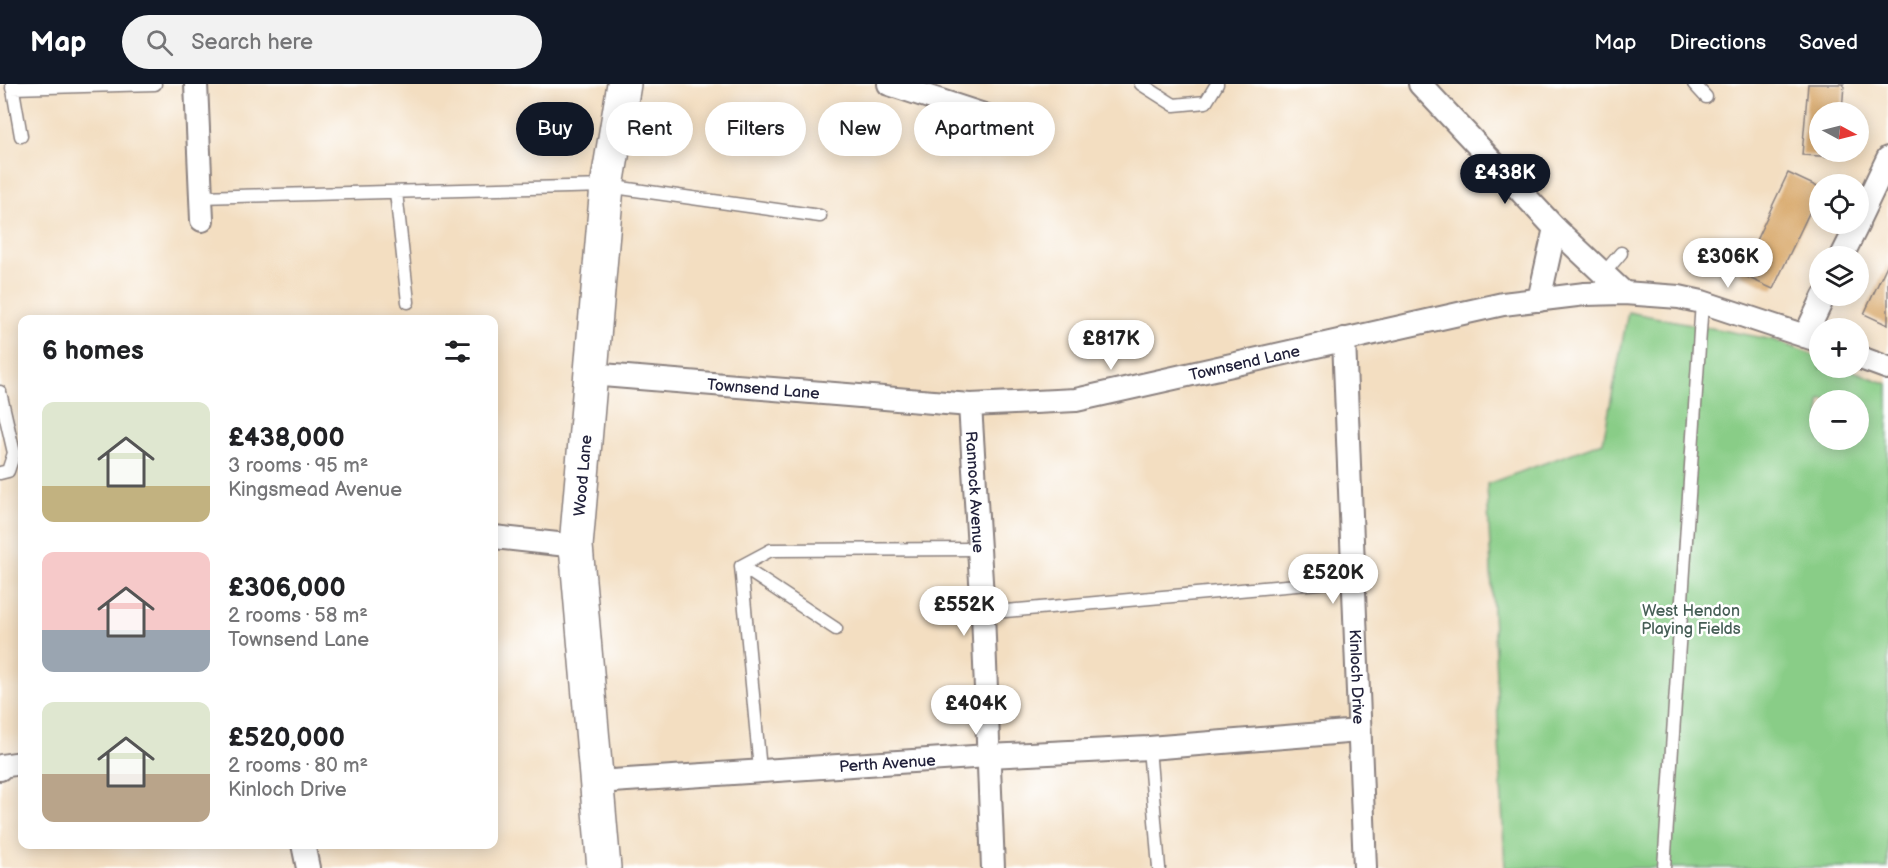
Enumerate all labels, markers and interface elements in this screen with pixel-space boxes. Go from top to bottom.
search box [122,15,542,69]
text: Map [30,26,86,59]
icon: search [143,26,176,59]
text: Search here [191,29,313,56]
text: Map [1594,30,1637,55]
text: Directions [1670,30,1766,55]
text: Saved [1799,30,1858,55]
chip: Buy [516,102,594,156]
chip: Rent [606,102,693,156]
chip: Filters [705,102,806,156]
chip: New [818,102,902,156]
chip: Apartment [914,102,1055,156]
north arrow [1809,102,1869,162]
map controls [1809,102,1869,450]
pin: £438K [1463,154,1547,205]
text: £438K [1474,161,1536,185]
button: locate [1809,174,1869,234]
pin: £306K [1686,238,1770,289]
text: £306K [1697,245,1759,269]
button: layers [1809,246,1869,306]
button: + [1809,318,1869,378]
pin: £817K [1069,320,1153,371]
text: £817K [1082,327,1140,351]
icon: filters [441,335,474,368]
text: 6 homes [42,336,144,367]
street label: Townsend Lane [1188,342,1302,385]
street label: Townsend Lane [706,376,821,404]
button: − [1809,390,1869,450]
text: £438,000 [228,423,345,454]
icon: home [90,426,162,498]
street label: Rannock Avenue [961,430,987,554]
street label: Wood Lane [571,434,597,517]
text: 3 rooms · 95 m² [228,454,368,478]
text: Kingsmead Avenue [228,478,402,502]
pin: £520K [1291,554,1375,605]
text: £520K [1302,561,1364,585]
text: £306,000 [228,573,346,604]
icon: home [90,576,162,648]
pin: £552K [922,586,1006,637]
text: £552K [933,593,995,617]
park label: West Hendon Playing Fields [1641,602,1741,639]
text: 2 rooms · 58 m² [228,604,368,628]
text: Townsend Lane [228,628,369,652]
street label: Kinloch Drive [1345,629,1367,725]
pin: £404K [934,685,1018,736]
text: £404K [945,692,1007,716]
text: £520,000 [228,723,345,754]
icon: home [90,726,162,798]
street label: Perth Avenue [839,751,937,777]
text: 2 rooms · 80 m² [228,754,368,778]
text: Kinloch Drive [228,778,347,802]

